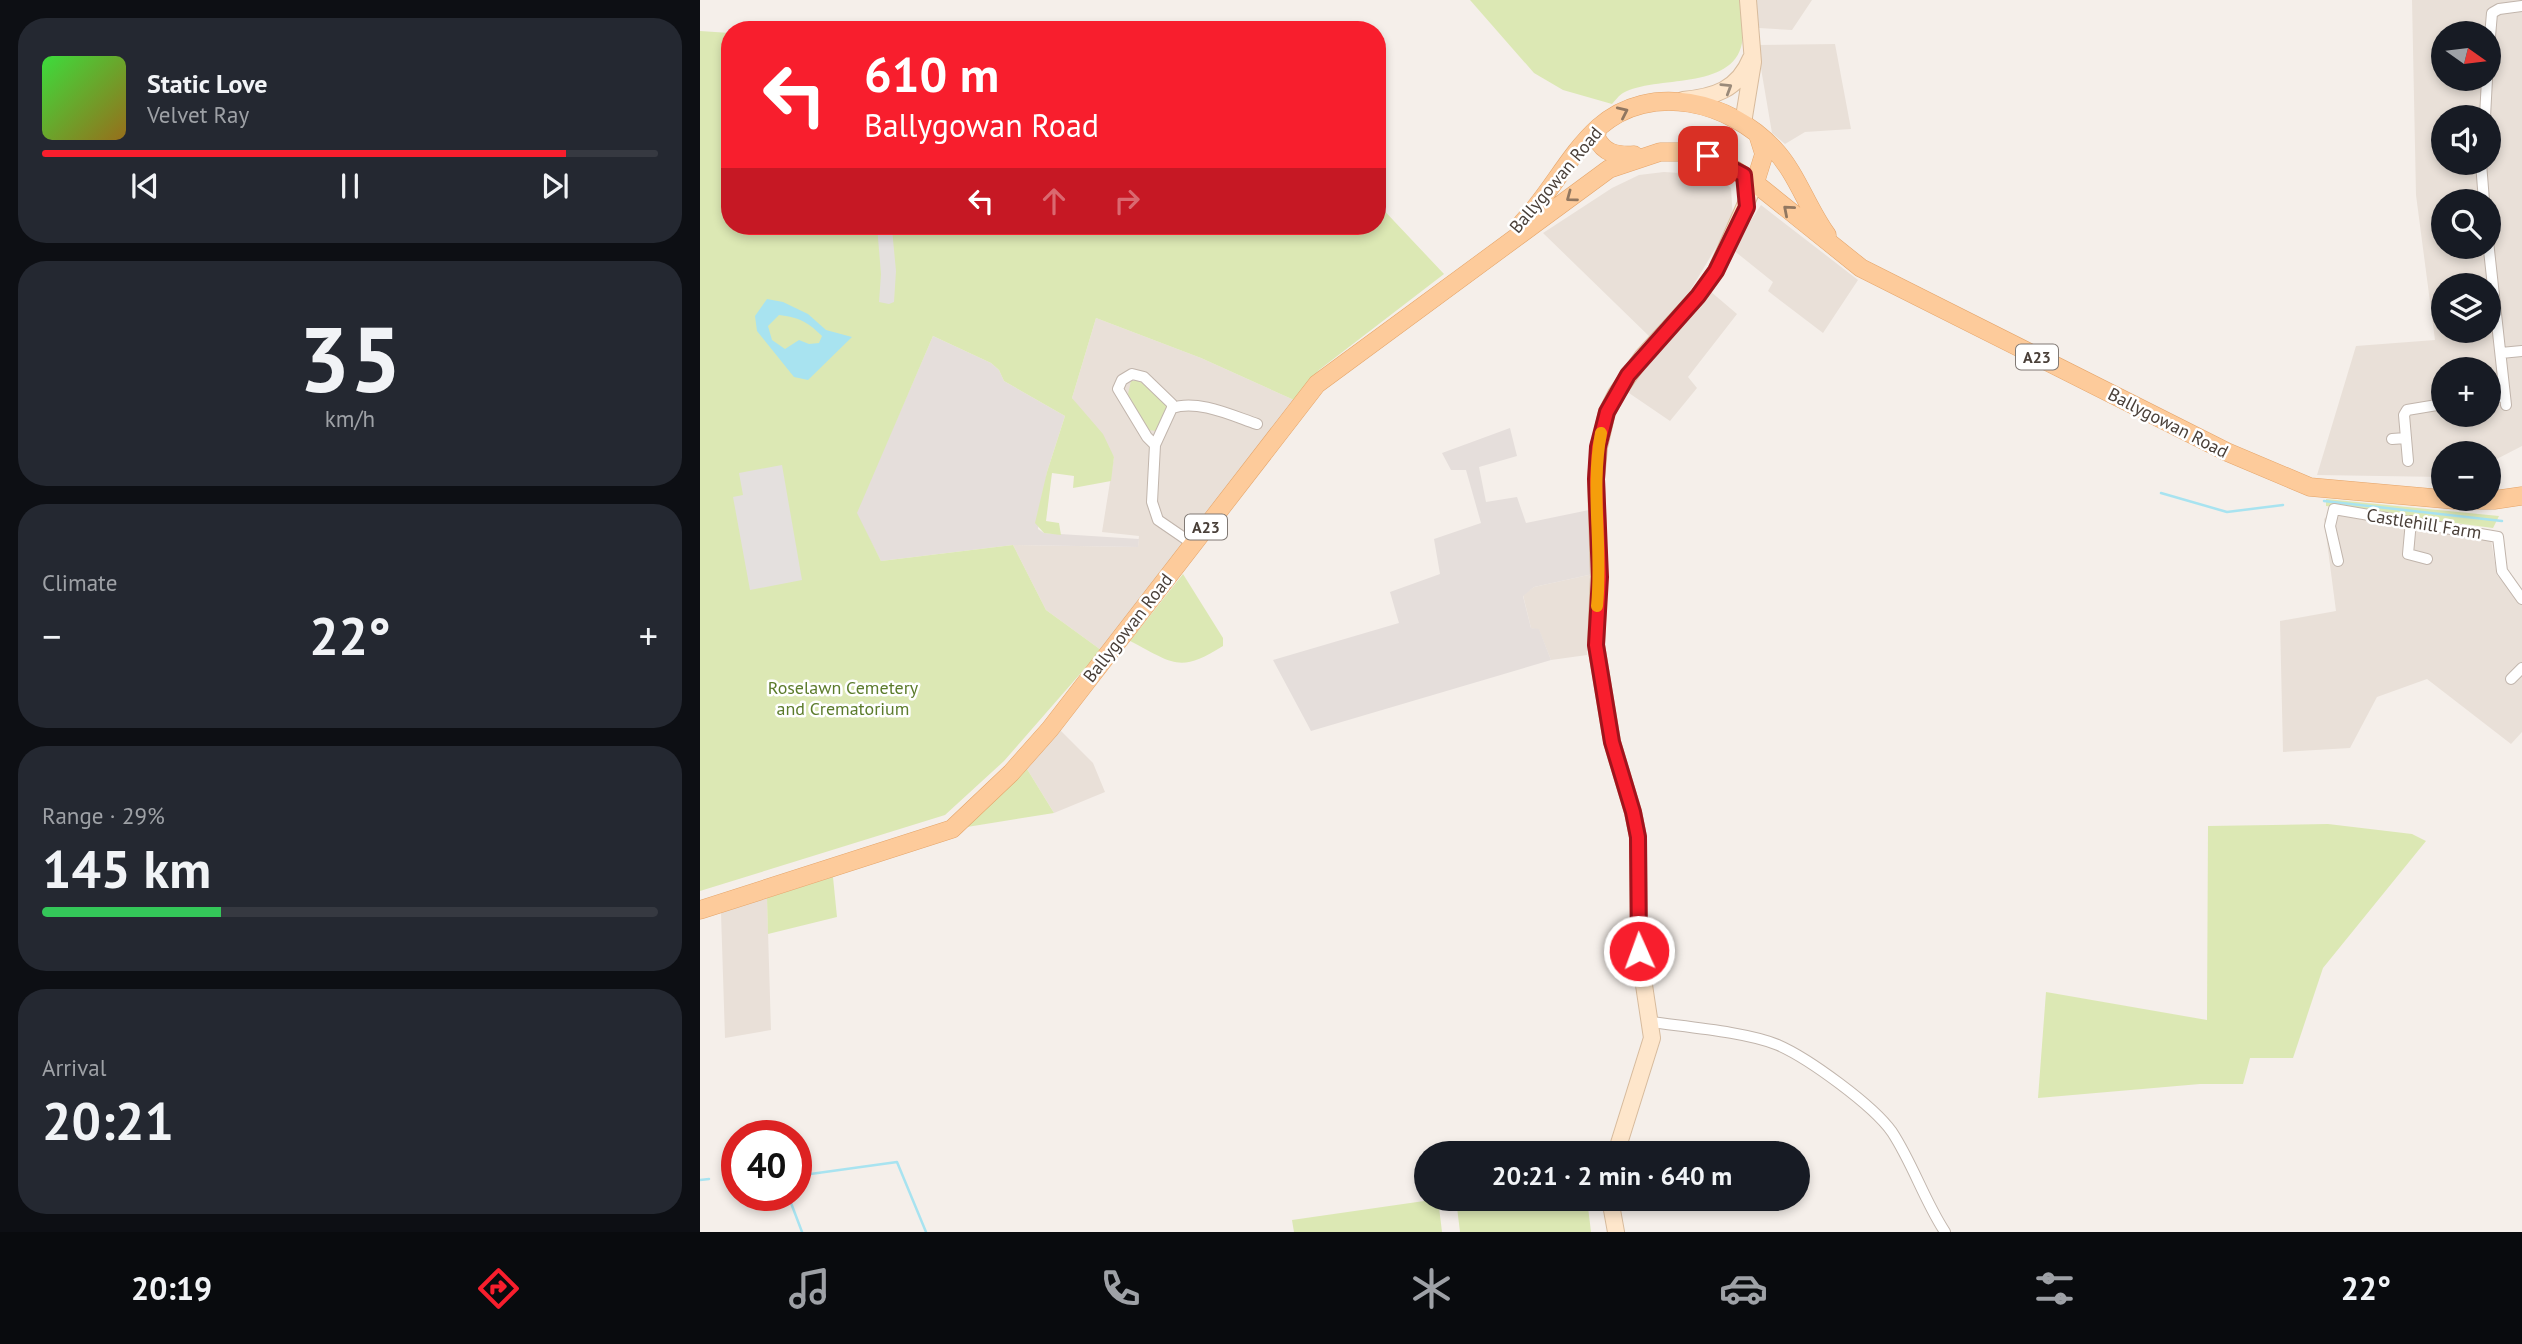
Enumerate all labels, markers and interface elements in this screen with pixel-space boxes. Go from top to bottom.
north arrow [2431,21,2501,91]
map controls [2431,21,2501,511]
text: 610 m [864,42,999,106]
icon: left [749,49,840,140]
text: Static Love [147,67,268,100]
one-way arrow [1719,83,1732,96]
text: Velvet Ray [147,100,249,129]
text: Ballygowan Road [864,104,1099,146]
button: sound [2431,105,2501,175]
one-way arrow [1616,106,1628,120]
street label: Ballygowan Road [1504,122,1607,238]
pin [1678,126,1738,186]
icon: arrive [1689,137,1727,175]
icon: previous [126,167,164,205]
icon: pause [331,167,369,205]
icon: next [536,167,574,205]
icon: left [962,182,1000,220]
icon: ahead [1035,182,1073,220]
icon: right [1108,182,1146,220]
one-way arrow [1566,188,1578,201]
button: search [2431,189,2501,259]
one-way arrow [1784,206,1797,218]
button: layers [2431,273,2501,343]
text: 35 [298,299,402,417]
road number: A23 [2016,344,2058,370]
button: + [2431,357,2501,427]
street label: Ballygowan Road [2104,382,2232,463]
text: km/h [325,404,375,433]
button: − [2431,441,2501,511]
street label: Castlehill Farm [2365,503,2483,544]
road number: A23 [1185,514,1227,540]
text: Climate [42,568,117,597]
street label: Ballygowan Road [1078,569,1177,687]
text: 22° [309,602,391,669]
text: − [42,611,61,660]
text: + [639,611,658,660]
park label: Roselawn Cemetery and Crematorium [768,676,919,720]
text: Range · 29% [42,801,165,830]
text: 145 km [42,835,211,902]
position arrow [1602,914,1676,988]
text: Arrival [42,1053,106,1082]
text: 20:21 [42,1087,174,1154]
speed limit sign: 40 [721,1120,812,1211]
text: 20:21 · 2 min · 640 m [1492,1159,1732,1192]
icon: directions [474,1264,523,1313]
icon: music [785,1264,834,1313]
icon: phone [1096,1264,1145,1313]
icon: climate [1407,1264,1456,1313]
icon: car [1719,1264,1768,1313]
icon: filters [2030,1264,2079,1313]
text: 20:19 [131,1267,212,1309]
text: 22° [2341,1267,2391,1309]

